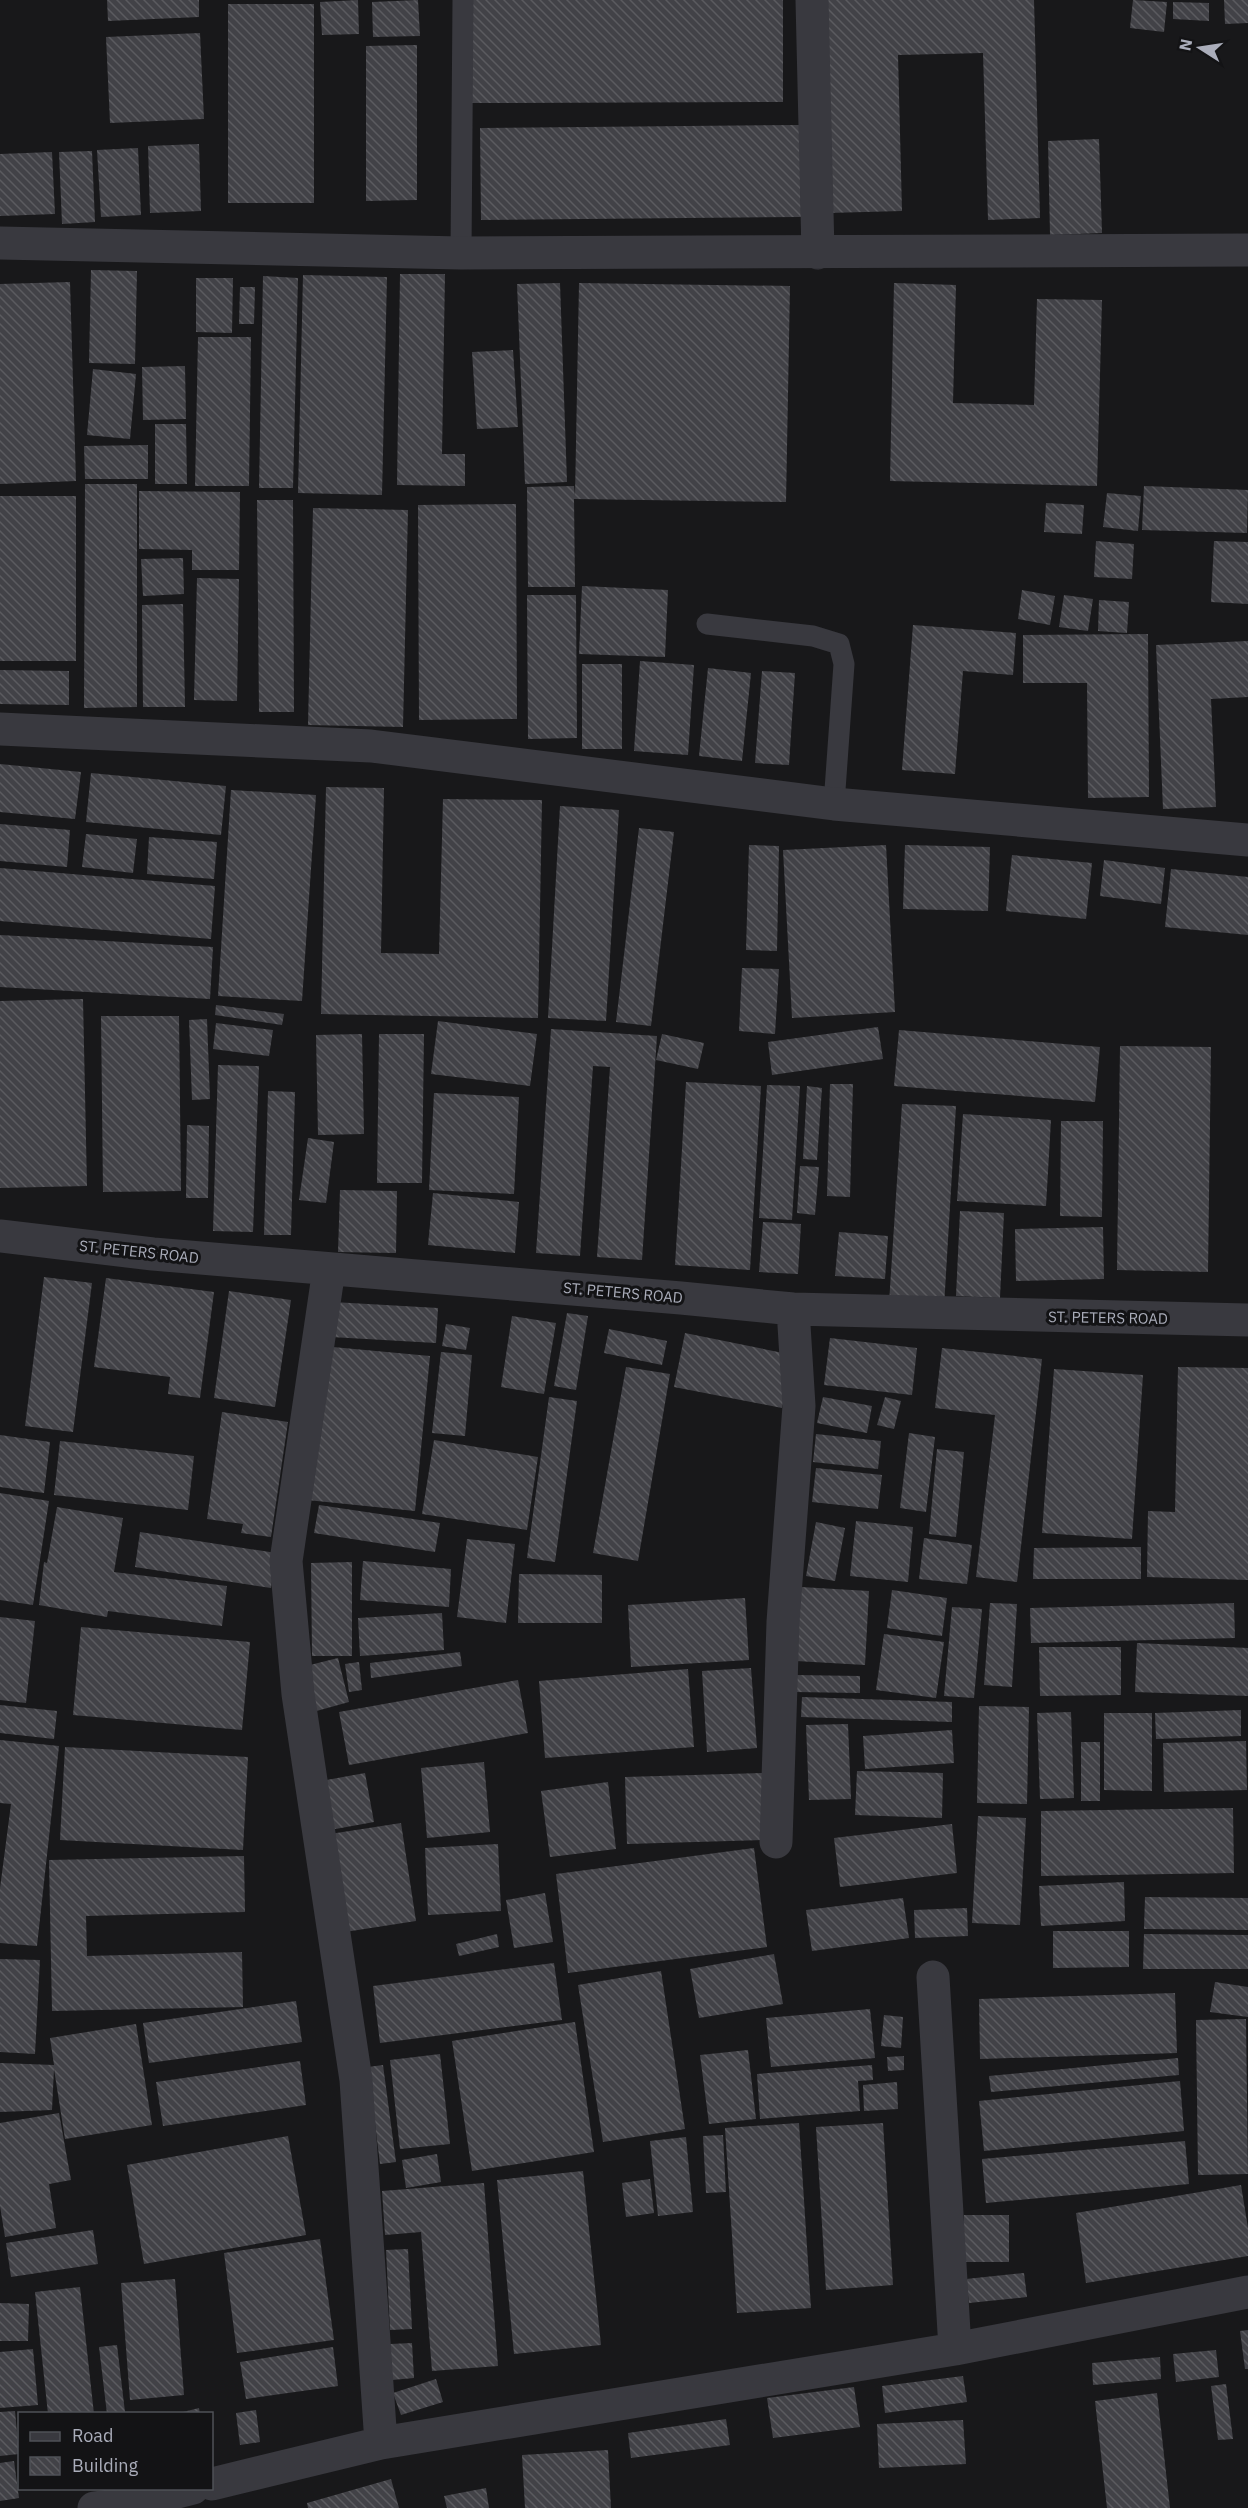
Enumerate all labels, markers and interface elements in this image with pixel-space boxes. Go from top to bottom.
north arrow [1170,18,1230,78]
text: N [1174,37,1196,53]
street label: ST. PETERS ROAD [78,1236,200,1267]
street label: ST. PETERS ROAD [562,1278,684,1307]
street label: ST. PETERS ROAD [1048,1307,1168,1328]
legend [18,2412,213,2490]
text: Road [72,2424,113,2447]
text: Building [72,2454,139,2477]

